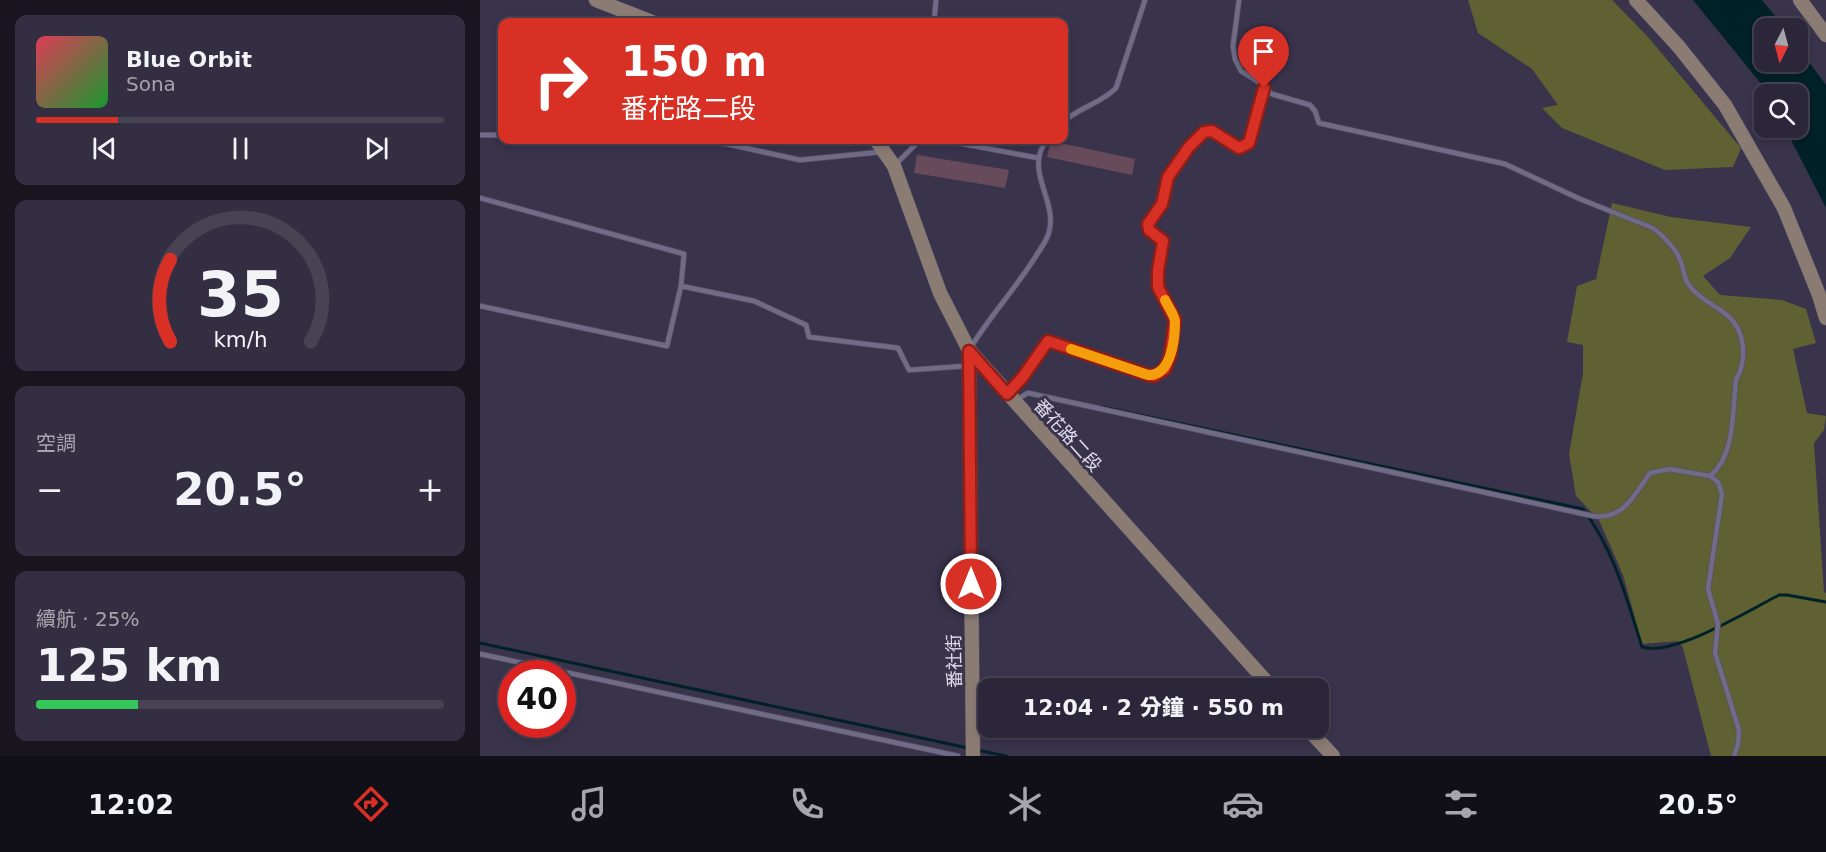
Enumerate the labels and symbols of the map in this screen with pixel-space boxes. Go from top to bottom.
north arrow [1754,18,1808,72]
pin [1238,26,1289,88]
street label: 番花路二段 [1030,395,1106,475]
position arrow [939,552,1003,616]
street label: 番社街 [943,634,965,688]
speed limit sign: 40 [498,660,576,738]

